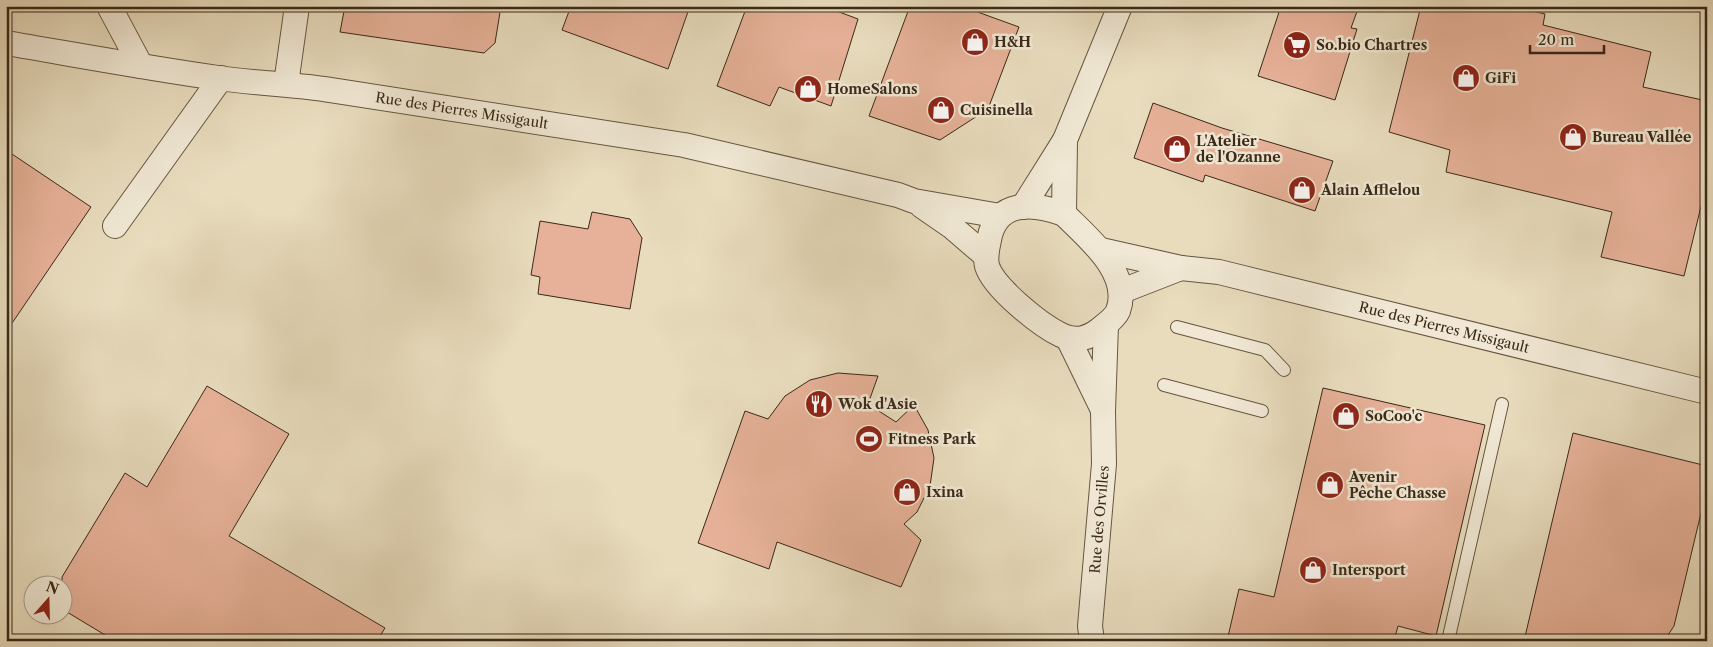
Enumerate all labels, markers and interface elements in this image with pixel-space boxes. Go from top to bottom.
scale bar [1530,22,1604,54]
shop icon: H&H [960,27,990,57]
supermarket icon: So.bio Chartres [1282,30,1312,60]
text: 20 m [1538,30,1574,49]
place label: H&H [994,33,1031,51]
place label: So.bio Chartres [1316,36,1427,54]
shop icon: GiFi [1451,63,1481,93]
place label: GiFi [1485,69,1516,87]
shop icon: HomeSalons [793,74,823,104]
place label: HomeSalons [827,80,918,98]
street label: Rue des Pierres Missigault [374,88,550,133]
shop icon: Cuisinella [926,95,956,125]
place label: Cuisinella [960,101,1034,119]
shop icon: Bureau Vallée [1558,122,1588,152]
place label: Bureau Vallée [1592,128,1691,146]
place label: L'Atelier de l'Ozanne [1196,132,1281,166]
shop icon: L'Atelier de l'Ozanne [1162,134,1192,164]
shop icon: Alain Afflelou [1287,175,1317,205]
place label: Alain Afflelou [1320,181,1420,199]
street label: Rue des Pierres Missigault [1357,298,1531,357]
restaurant icon: Wok d'Asie [804,389,834,419]
place label: Wok d'Asie [837,395,917,413]
shop icon: SoCoo'c [1331,401,1361,431]
place label: SoCoo'c [1365,407,1423,425]
sports icon: Fitness Park [854,424,884,454]
place label: Fitness Park [888,430,977,448]
street label: Rue des Orvilles [1086,465,1113,574]
place label: Avenir Pêche Chasse [1348,468,1446,502]
shop icon: Avenir Pêche Chasse [1315,470,1345,500]
shop icon: Ixina [892,477,922,507]
place label: Ixina [926,483,965,501]
shop icon: Intersport [1298,555,1328,585]
place label: Intersport [1332,561,1406,579]
north arrow [22,574,72,624]
text: N [44,577,61,598]

